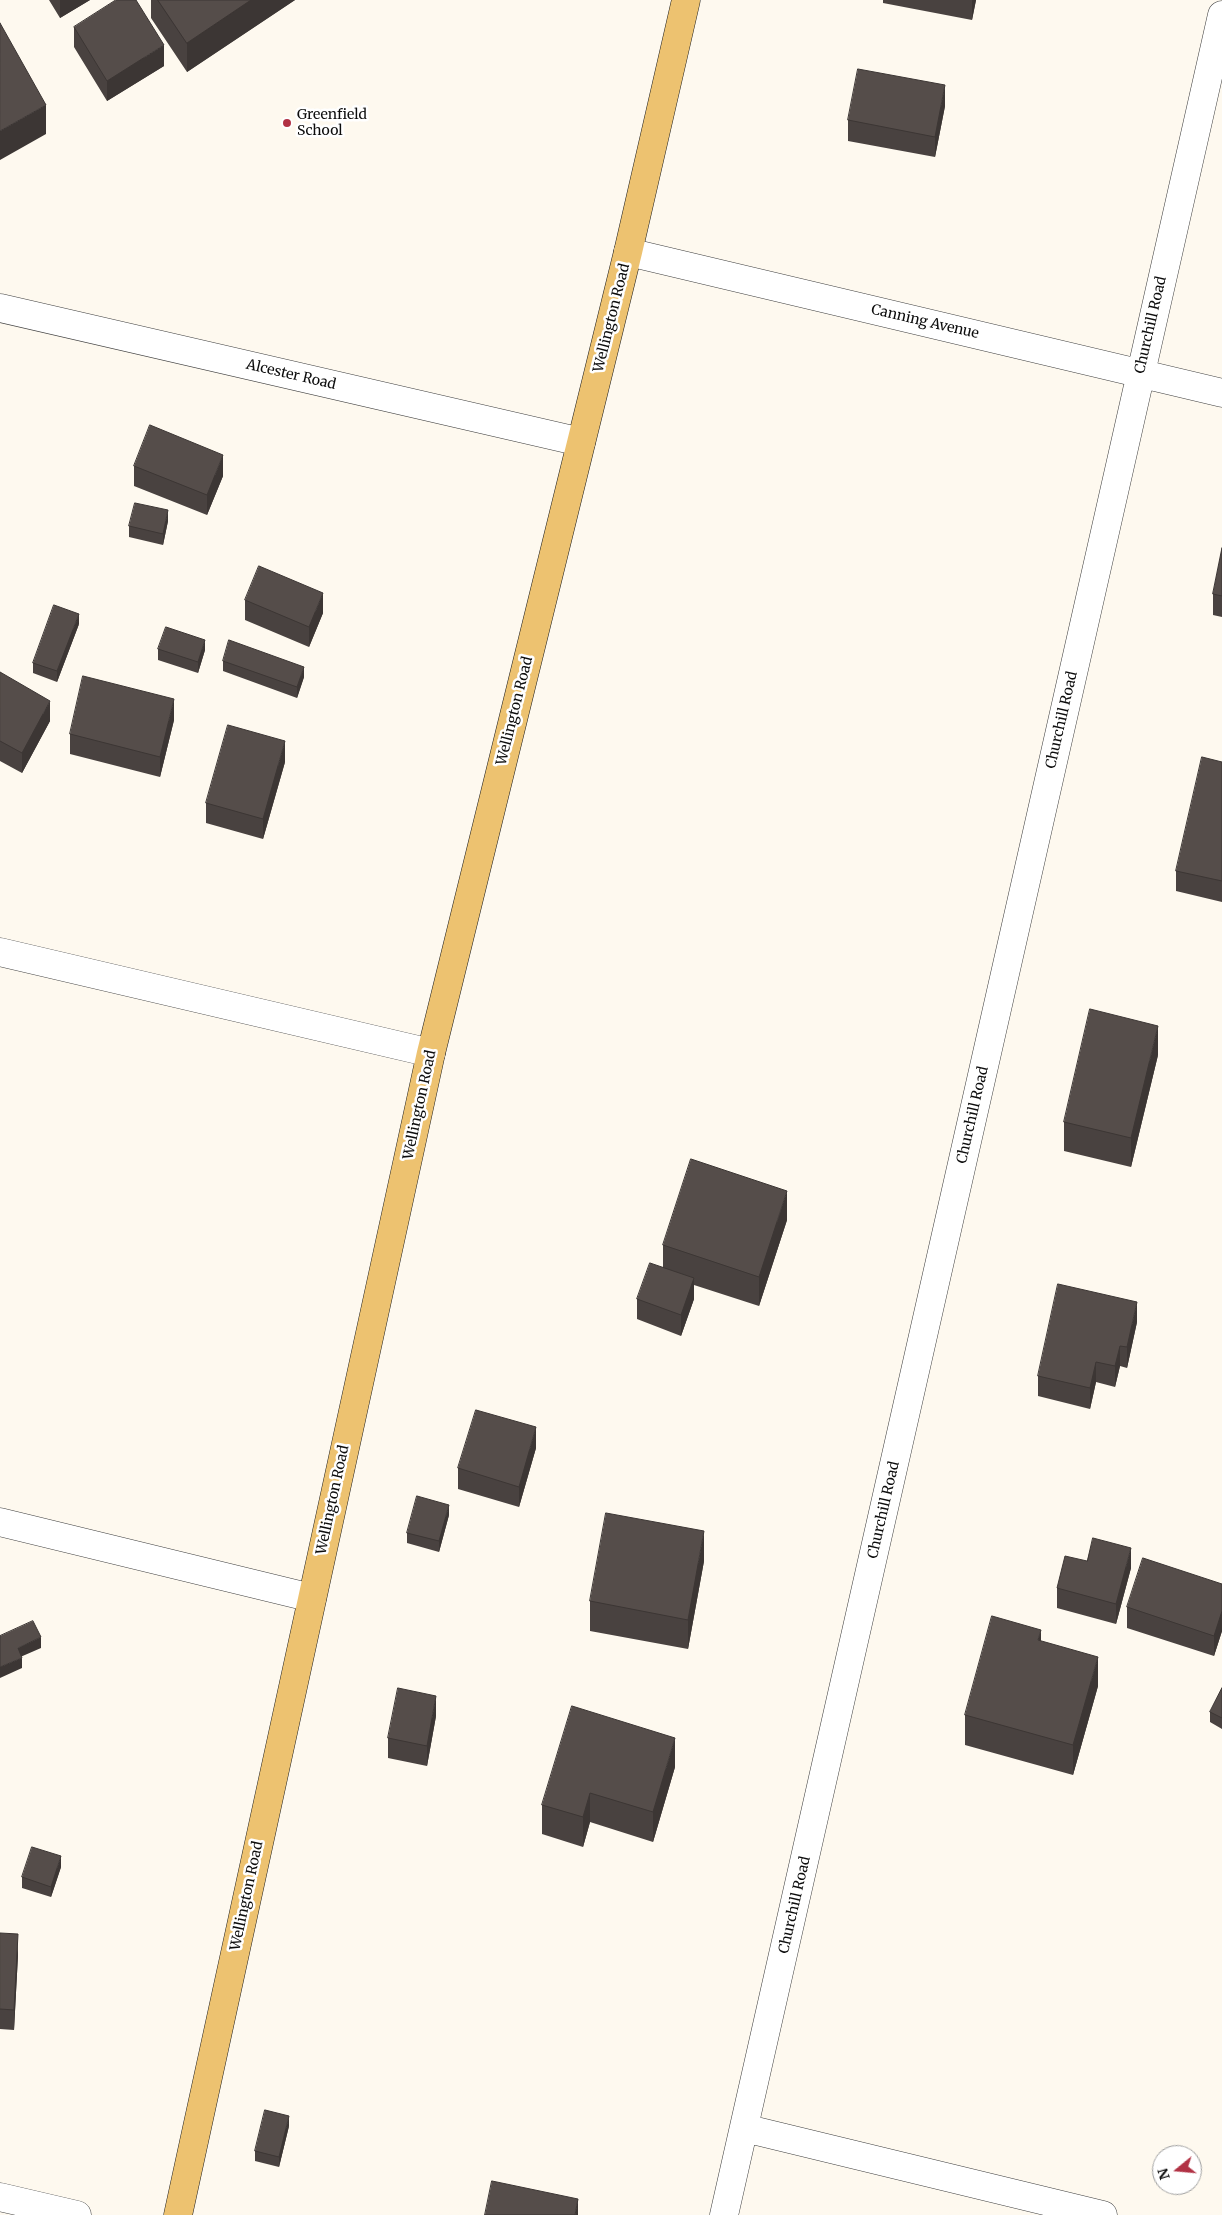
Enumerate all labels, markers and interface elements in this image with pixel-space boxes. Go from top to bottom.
place label: Greenfield School [297,107,367,140]
marker: Greenfield School [281,117,293,129]
street label: Wellington Road [590,262,634,374]
street label: Churchill Road [1132,275,1170,375]
street label: Canning Avenue [870,301,980,343]
street label: Alcester Road [244,357,338,393]
street label: Wellington Road [493,655,537,767]
street label: Churchill Road [1043,670,1081,770]
street label: Wellington Road [400,1049,440,1161]
street label: Churchill Road [954,1065,992,1165]
street label: Wellington Road [313,1444,353,1556]
street label: Churchill Road [865,1460,903,1560]
street label: Wellington Road [227,1840,267,1952]
street label: Churchill Road [776,1855,814,1955]
north arrow [1152,2145,1202,2195]
text: N [1153,2166,1174,2182]

